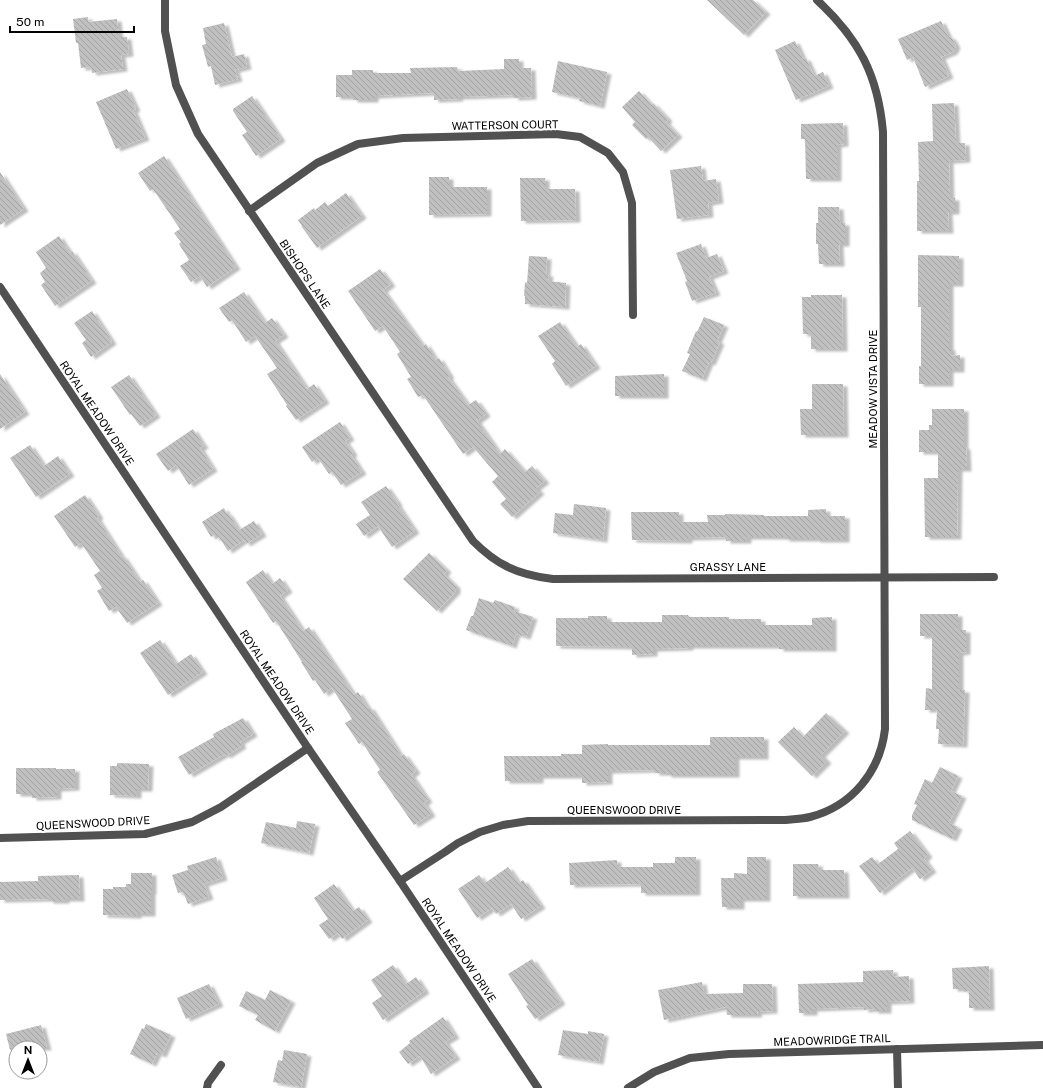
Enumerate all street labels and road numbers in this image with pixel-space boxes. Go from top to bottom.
street label: WATTERSON COURT [451,118,559,132]
street label: BISHOPS LANE [277,237,333,311]
street label: MEADOW VISTA DRIVE [867,329,879,448]
street label: ROYAL MEADOW DRIVE [58,359,137,468]
street label: GRASSY LANE [690,561,766,573]
street label: ROYAL MEADOW DRIVE [238,628,317,737]
street label: QUEENSWOOD DRIVE [567,804,681,816]
street label: QUEENSWOOD DRIVE [36,814,150,832]
street label: ROYAL MEADOW DRIVE [420,896,499,1005]
street label: MEADOWRIDGE TRAIL [773,1032,891,1048]

